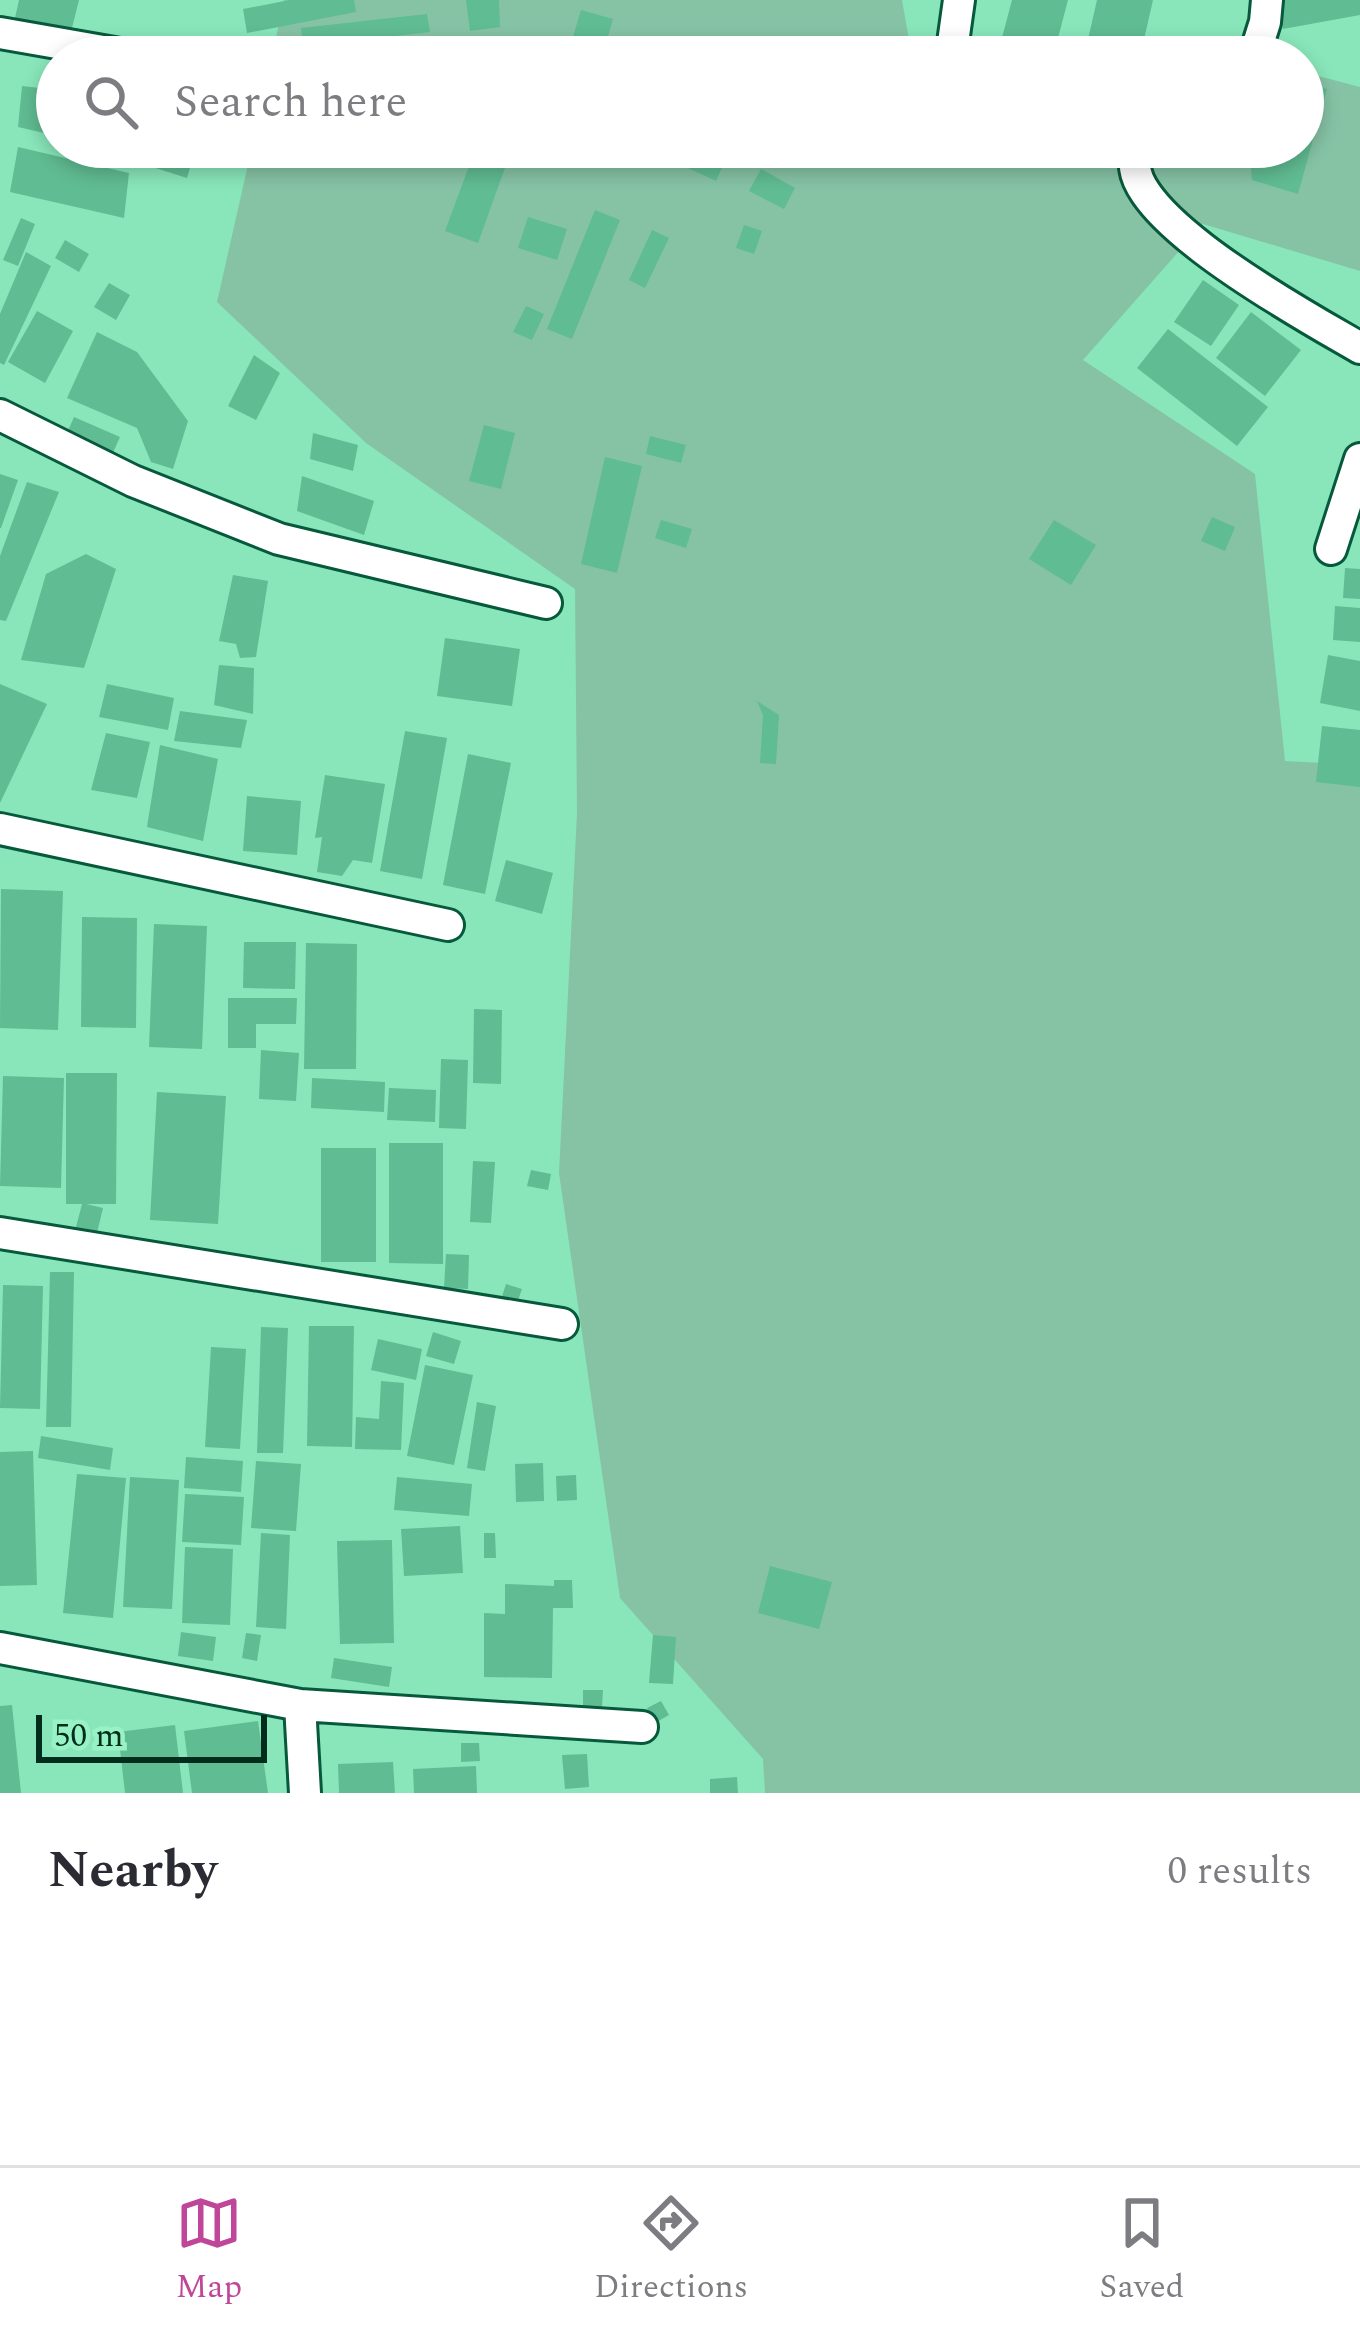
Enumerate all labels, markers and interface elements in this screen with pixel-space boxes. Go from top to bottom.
search box [36,36,1324,168]
text: Search here [174,68,407,137]
icon: search [78,69,144,135]
scale bar [36,1709,267,1762]
text: 50 m [54,1711,124,1761]
text: Nearby [48,1832,217,1910]
text: 0 results [1168,1842,1312,1901]
tab: Map [176,2190,242,2312]
tab: Directions [594,2190,748,2312]
tab: Saved [1100,2190,1184,2312]

